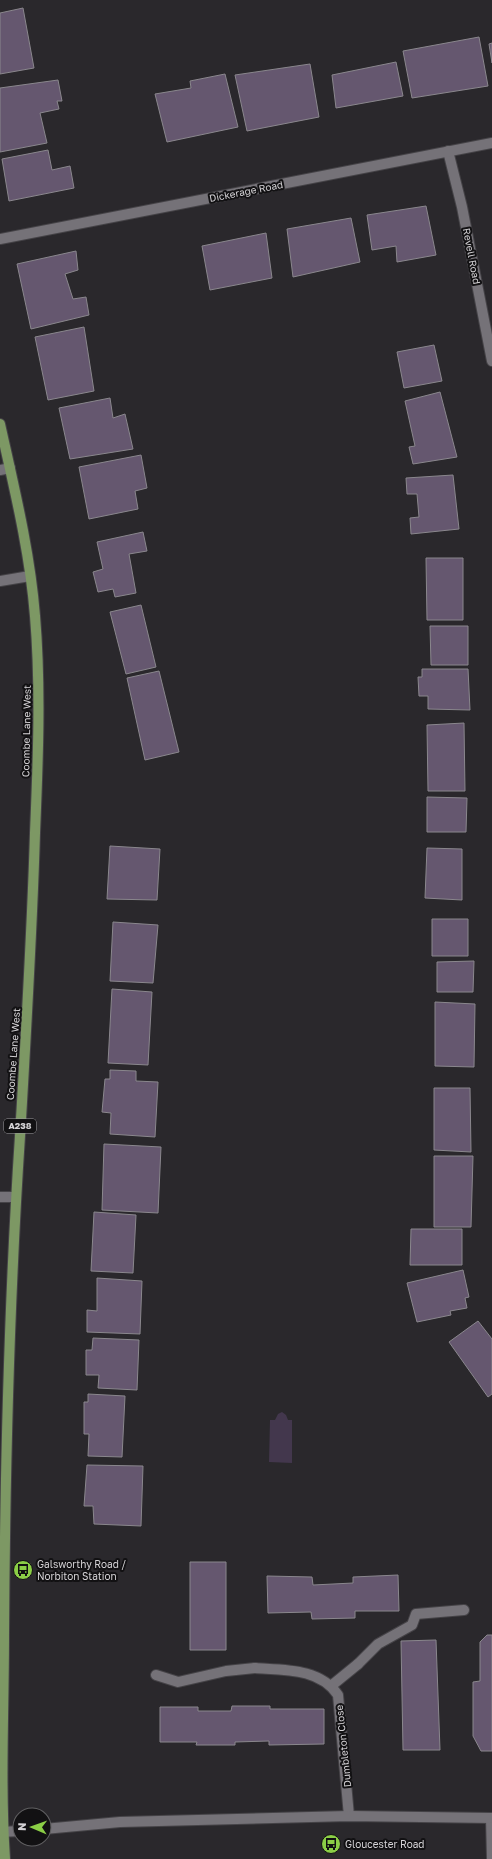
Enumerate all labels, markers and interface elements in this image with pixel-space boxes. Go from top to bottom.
street label: Dickerage Road [208,178,284,204]
street label: Revell Road [461,227,483,285]
street label: Coombe Lane West [19,685,33,777]
street label: Coombe Lane West [4,1008,22,1100]
road number: A238 [4,1119,36,1133]
place label: Galsworthy Road / Norbiton Station [37,1558,126,1582]
bus stop icon: Galsworthy Road / Norbiton Station [12,1559,34,1581]
street label: Dumbleton Close [333,1704,353,1788]
north arrow [12,1807,52,1847]
text: N [15,1822,28,1831]
bus stop icon: Gloucester Road [320,1833,342,1855]
place label: Gloucester Road [345,1838,424,1850]

